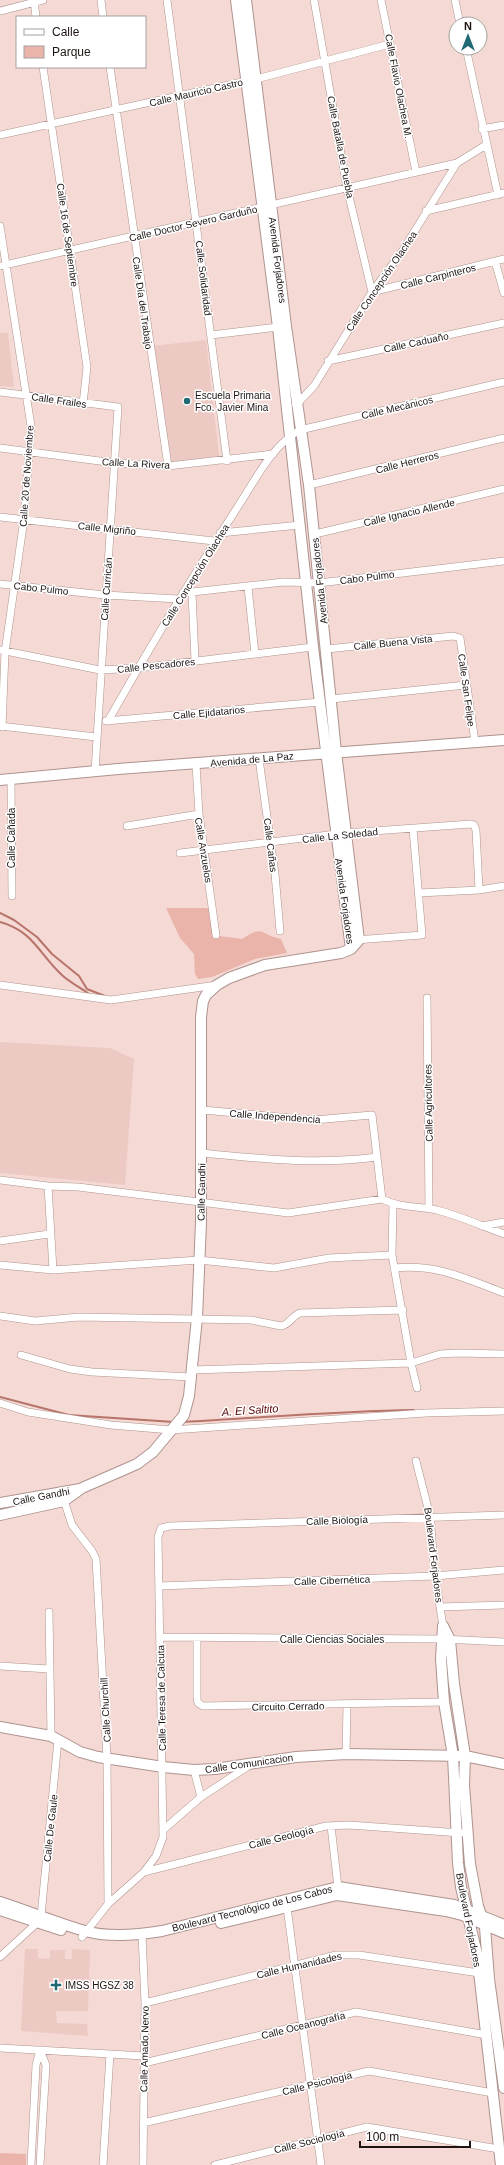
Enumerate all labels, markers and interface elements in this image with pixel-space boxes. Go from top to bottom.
legend [16,16,146,68]
north arrow [448,16,488,56]
text: N [464,20,472,32]
text: Calle [52,25,80,39]
street label: Calle Flavio Olachea M. [383,33,414,139]
text: Parque [52,45,91,59]
street label: Calle Mauricio Castro [148,76,244,109]
street label: Calle Batalla de Puebla [325,95,356,200]
street label: Calle 16 de Septiembre [55,183,80,288]
street label: Calle Doctor Severo Garduño [128,203,259,244]
street label: Avenida Forjadores [267,216,288,304]
street label: Calle Concepción Olachea [344,229,419,333]
street label: Calle Solidaridad [193,240,214,316]
street label: Calle Día del Trabajo [131,256,155,351]
street label: Calle Carpinteros [399,262,477,291]
street label: Calle Caduaño [383,330,450,355]
place label: Escuela Primaria Fco. Javier Mina [195,390,271,413]
street label: Calle Frailes [31,391,87,410]
street label: Calle Mecánicos [360,394,434,421]
marker: Escuela Primaria Fco. Javier Mina [182,396,192,406]
street label: Calle 20 de Noviembre [17,424,36,527]
street label: Calle Herreros [375,449,440,476]
street label: Calle La Rivera [102,456,171,471]
street label: Calle Ignacio Allende [362,497,456,528]
street label: Calle Migriño [77,520,137,537]
street label: Calle Concepción Olachea [159,522,232,628]
street label: Avenida Forjadores [310,537,329,625]
street label: Calle Curricán [99,557,114,621]
street label: Cabo Pulmo [339,569,395,586]
street label: Cabo Pulmo [13,580,69,597]
street label: Calle Buena Vista [353,633,434,652]
street label: Calle San Felipe [456,653,477,728]
street label: Calle Pescadores [117,656,196,675]
street label: Calle Ejidatarios [173,704,246,721]
street label: Avenida de La Paz [210,750,294,769]
street label: Calle Cañada [6,807,17,868]
street label: Calle Anzuelos [193,817,214,884]
street label: Calle Cañas [262,817,279,873]
street label: Calle La Soledad [302,826,379,845]
street label: Avenida Forjadores [333,857,356,945]
street label: Calle Agricultores [422,1064,435,1142]
street label: Calle Independencia [229,1108,321,1125]
street label: Calle Gandhi [195,1163,208,1221]
water label: A. El Saltito [220,1402,279,1418]
street label: Calle Gandhi [12,1486,71,1507]
street label: Boulevard Forjadores [422,1507,445,1603]
street label: Calle Biología [306,1514,368,1527]
street label: Calle Cibernética [294,1574,371,1587]
street label: Calle Ciencias Sociales [280,1634,384,1645]
street label: Calle Teresa de Calcuta [155,1644,168,1751]
street label: Calle Churchill [98,1677,113,1742]
street label: Circuito Cerrado [252,1700,325,1713]
street label: Calle Comunicacion [204,1752,294,1775]
street label: Calle De Gaule [41,1793,60,1862]
street label: Calle Geología [248,1824,315,1851]
street label: Boulevard Forjadores [454,1872,483,1968]
street label: Boulevard Tecnológico de Los Cabos [171,1883,333,1934]
street label: Calle Humanidades [255,1950,343,1981]
marker: IMSS HGSZ 38 [50,1979,62,1991]
place label: IMSS HGSZ 38 [65,1980,134,1991]
street label: Calle Amado Nervo [138,2005,151,2092]
street label: Calle Oceanografía [260,2010,347,2041]
street label: Calle Psicología [281,2069,354,2097]
scale bar [360,2123,470,2149]
street label: Calle Sociología [273,2127,346,2156]
text: 100 m [366,2130,399,2144]

